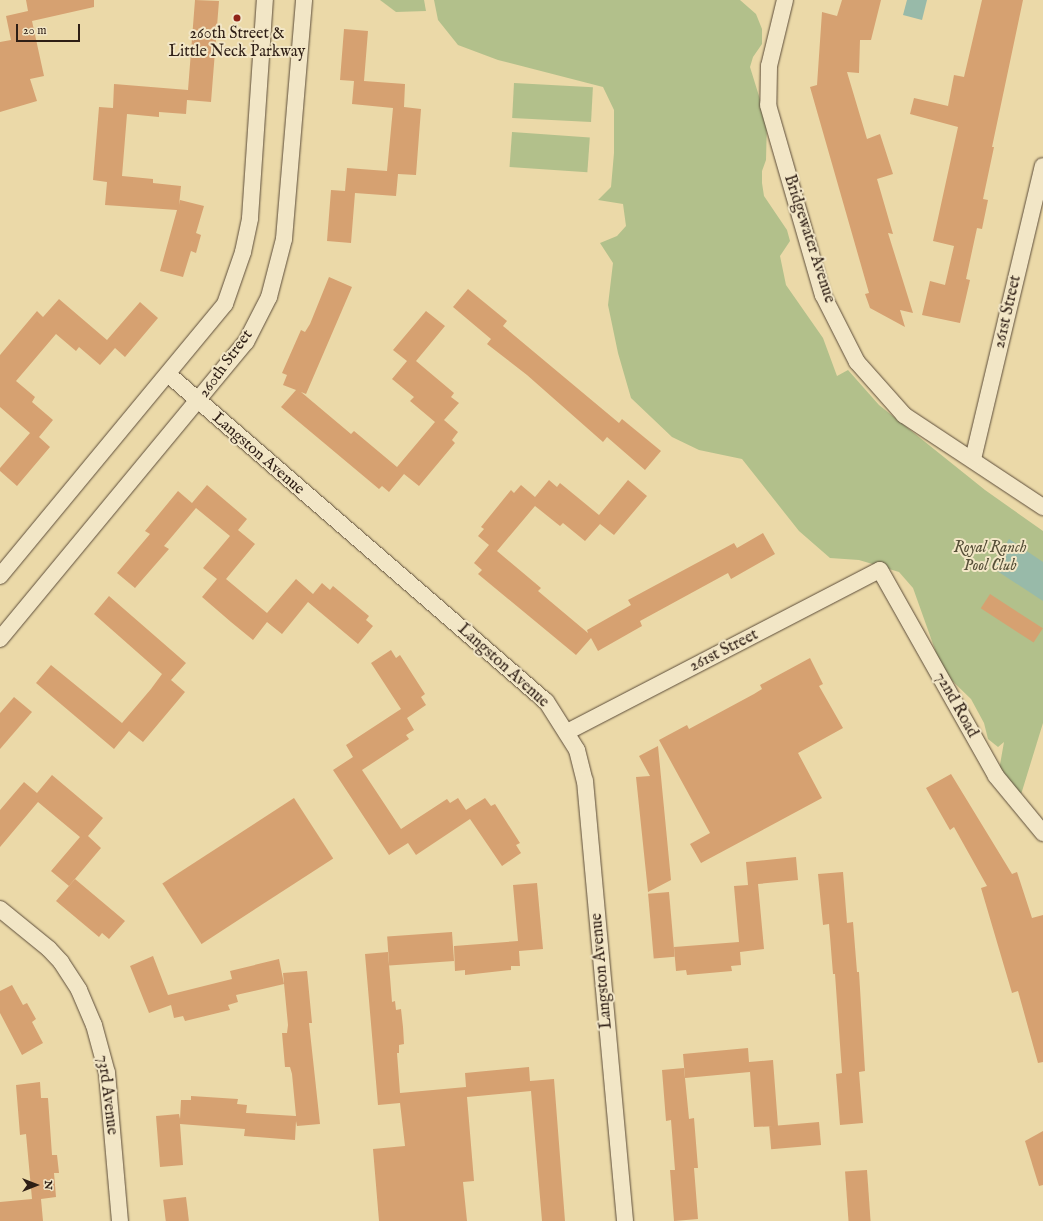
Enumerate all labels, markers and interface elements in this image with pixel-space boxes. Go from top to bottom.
marker: 260th Street & Little Neck Parkway [232,13,242,23]
scale bar [18,16,82,42]
text: 20 m [23,23,46,38]
place label: 260th Street & Little Neck Parkway [169,24,305,62]
street label: Bridgewater Avenue [779,172,839,306]
street label: 261st Street [990,274,1026,350]
street label: 260th Street [195,326,257,402]
street label: Langston Avenue [208,409,308,499]
park label: Royal Ranch Pool Club [953,538,1027,576]
street label: Langston Avenue [453,620,553,712]
street label: 261st Street [686,626,762,676]
street label: 72nd Road [930,669,982,741]
street label: Langston Avenue [587,912,617,1030]
street label: 73rd Avenue [93,1054,121,1136]
north arrow [16,1165,56,1205]
text: N [41,1180,55,1190]

